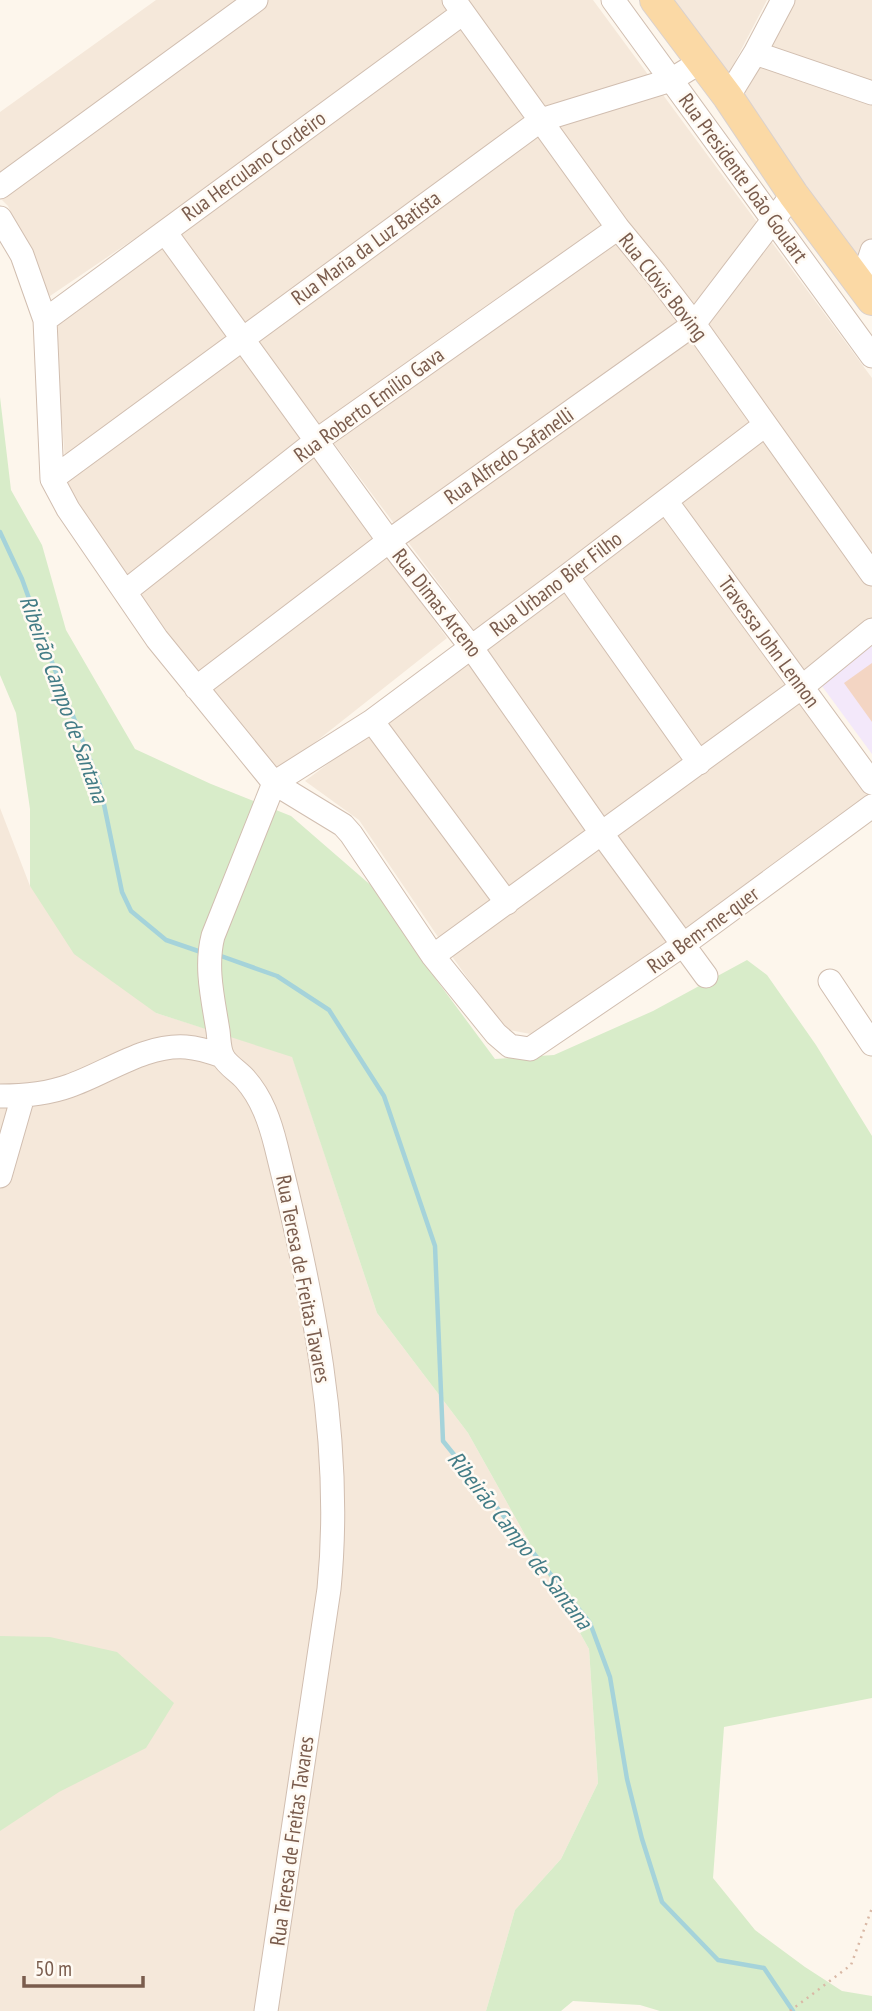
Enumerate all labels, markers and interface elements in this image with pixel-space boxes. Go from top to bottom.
street label: Rua Presidente João Goulart [673,88,814,268]
street label: Rua Herculano Cordeiro [176,104,331,227]
street label: Rua Maria da Luz Batista [286,184,446,311]
street label: Rua Clóvis Boving [613,227,714,346]
street label: Rua Roberto Emílio Gava [288,341,449,468]
street label: Rua Alfredo Safanelli [439,401,579,510]
street label: Rua Urbano Bier Filho [484,525,627,642]
street label: Rua Dimas Arceno [387,543,488,662]
street label: Travessa John Lennon [713,571,826,713]
water label: Ribeirão Campo de Santana [14,591,116,808]
street label: Rua Bem-me-quer [642,880,764,979]
street label: Rua Teresa de Freitas Tavares [270,1173,337,1385]
water label: Ribeirão Campo de Santana [442,1445,600,1636]
street label: Rua Teresa de Freitas Tavares [263,1735,320,1947]
scale bar [24,1944,144,1988]
text: 50 m [35,1955,72,1982]

